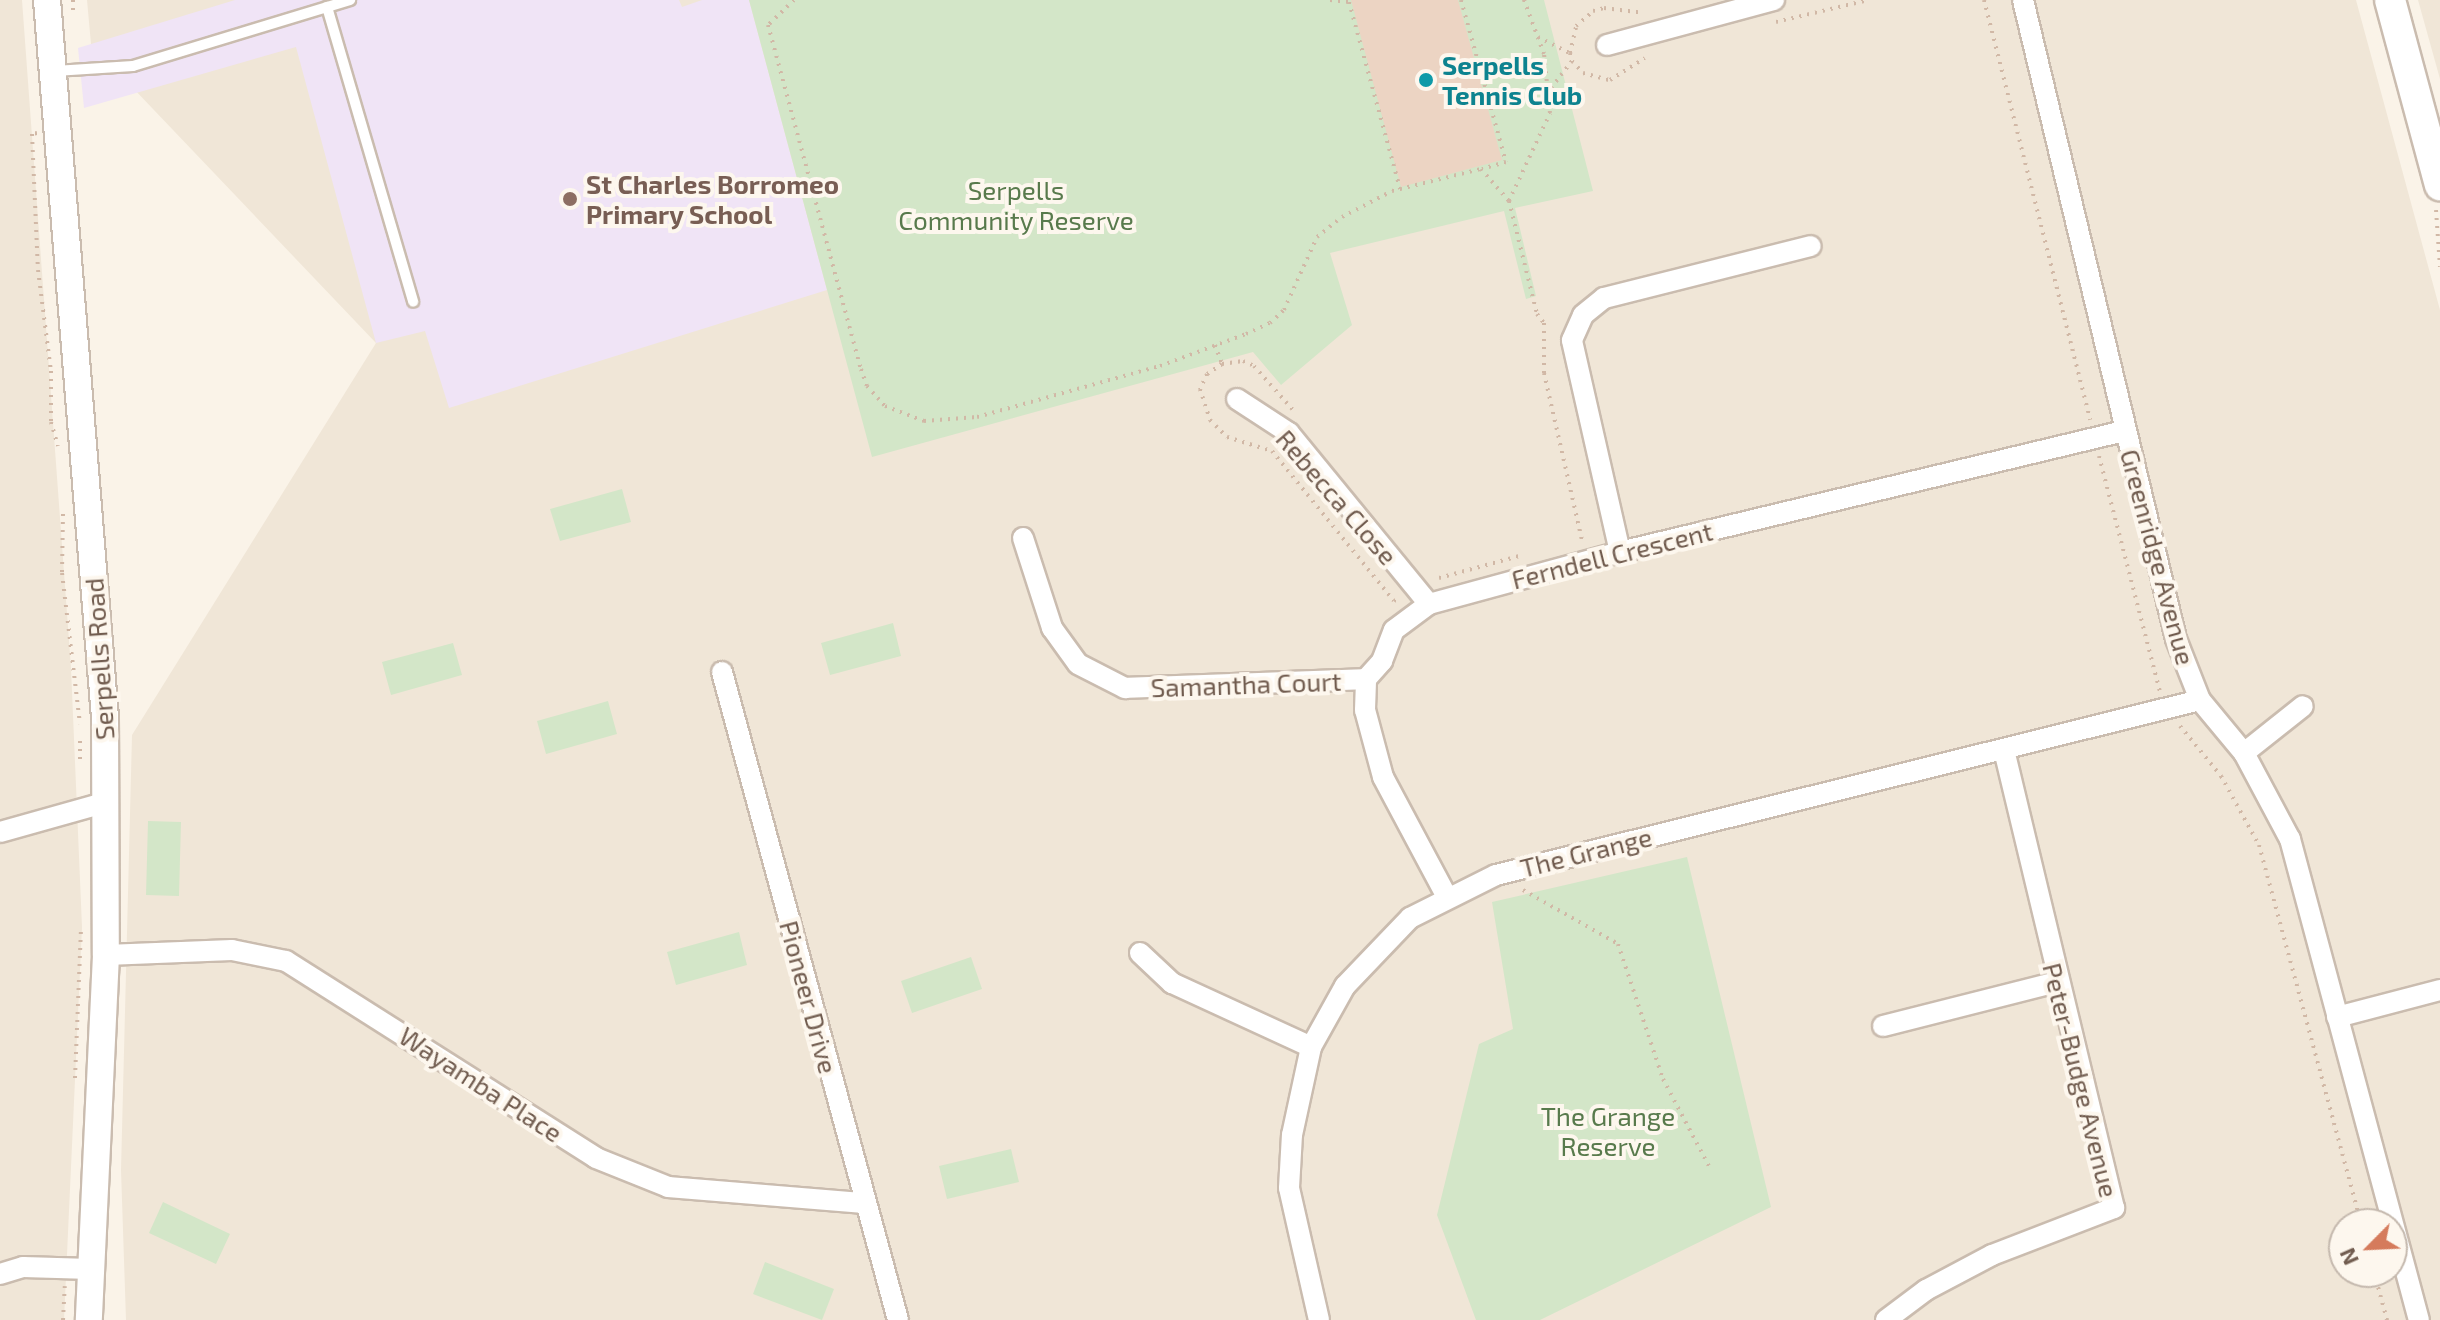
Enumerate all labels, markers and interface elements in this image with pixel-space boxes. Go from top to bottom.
place label: Serpells Tennis Club [1442,49,1582,110]
marker: Serpells Tennis Club [1417,71,1435,89]
place label: St Charles Borromeo Primary School [586,168,839,230]
park label: Serpells Community Reserve [898,174,1134,236]
marker: St Charles Borromeo Primary School [561,190,579,208]
street label: Rebecca Close [1270,423,1404,571]
street label: Greenridge Avenue [2114,445,2202,669]
street label: Ferndell Crescent [1508,515,1716,595]
street label: Serpells Road [78,577,120,741]
street label: Samantha Court [1150,665,1342,703]
street label: The Grange [1517,821,1655,883]
street label: Pioneer Drive [774,917,844,1077]
street label: Peter-Budge Avenue [2037,959,2125,1201]
street label: Wayamba Place [394,1020,568,1148]
park label: The Grange Reserve [1541,1100,1675,1162]
north arrow [2328,1208,2408,1288]
text: N [2333,1244,2363,1270]

